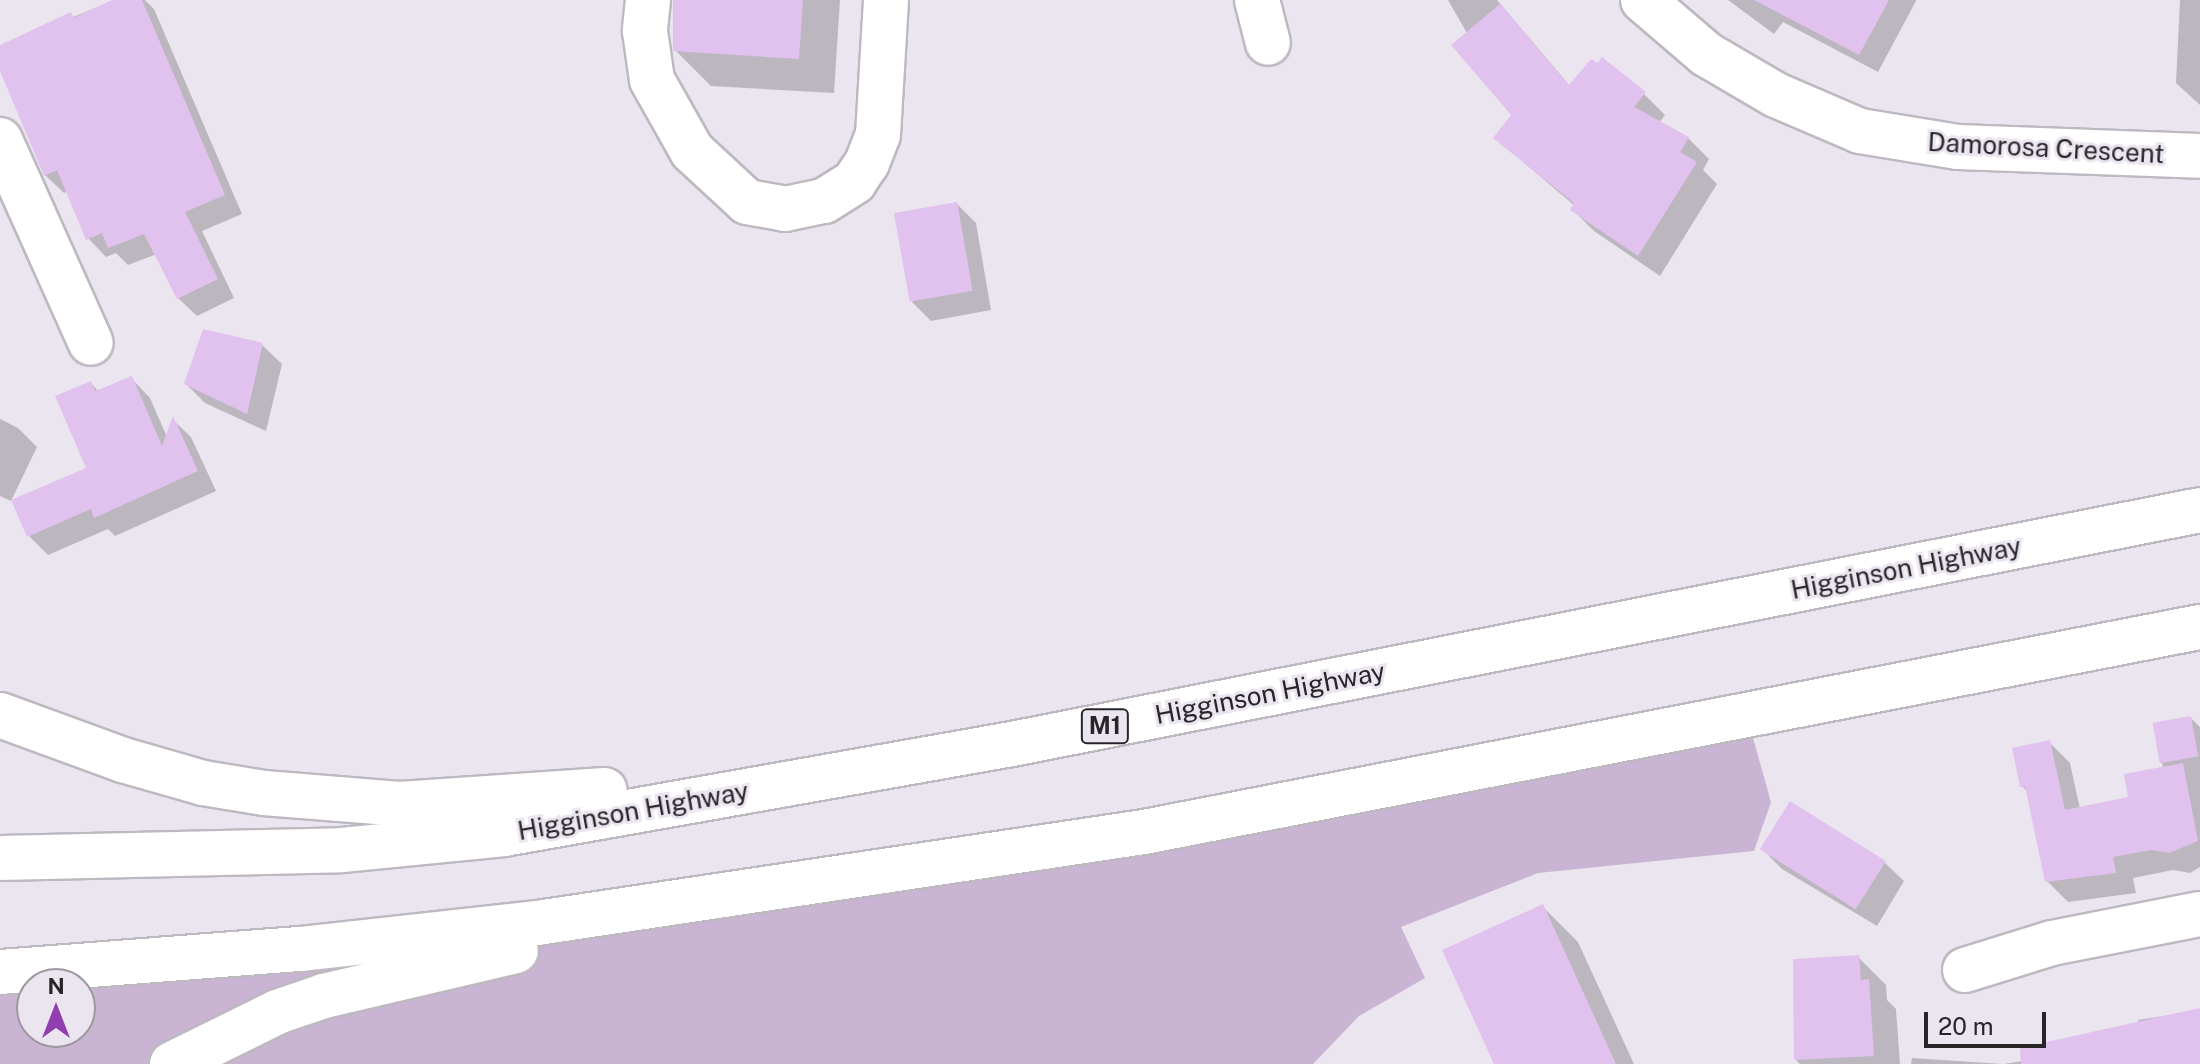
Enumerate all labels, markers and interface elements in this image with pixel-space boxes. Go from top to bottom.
street label: Damorosa Crescent [1927,126,2165,170]
street label: Higginson Highway [1788,530,2024,606]
street label: Higginson Highway [1152,655,1388,731]
road number: M1 [1079,706,1131,746]
street label: Higginson Highway [515,775,751,847]
north arrow [16,968,96,1048]
text: N [47,973,65,999]
scale bar [1928,996,2050,1046]
text: 20 m [1938,1012,1994,1040]

